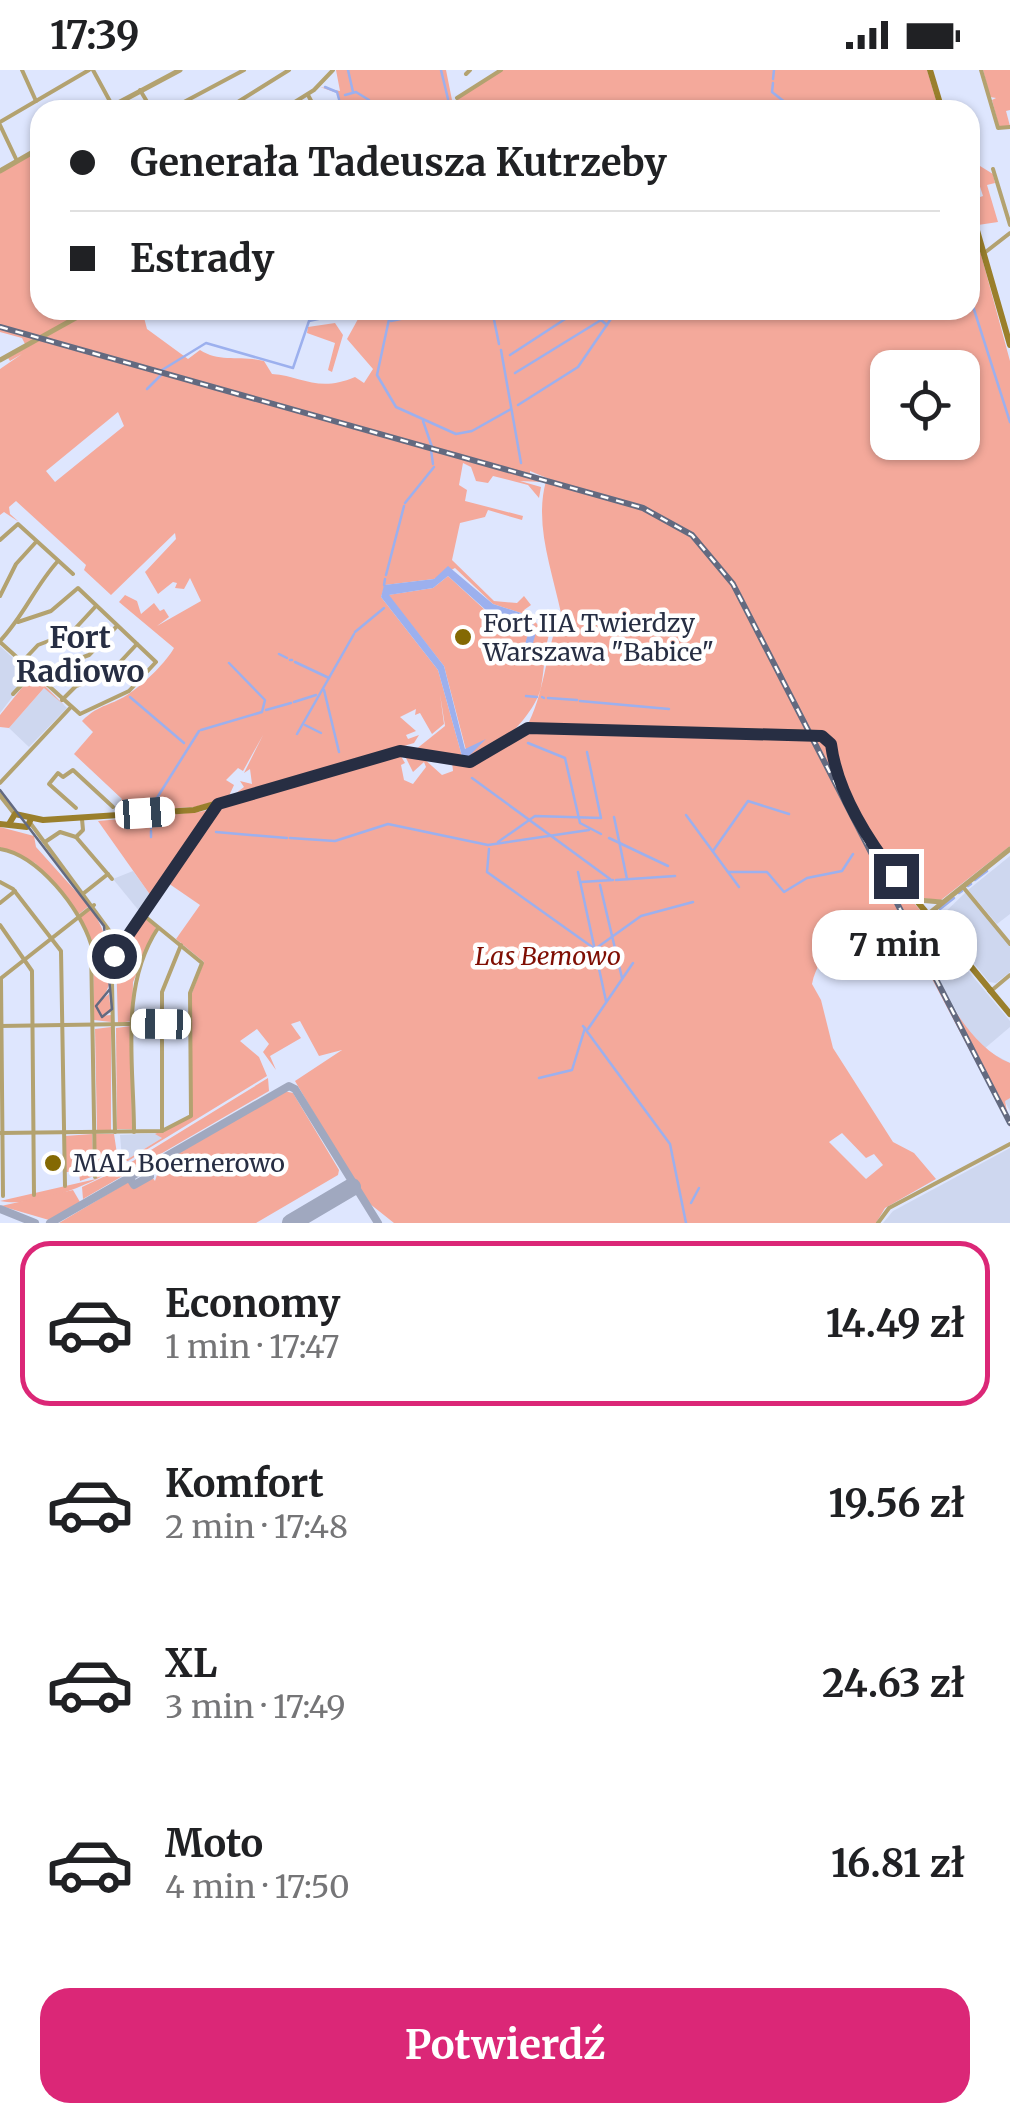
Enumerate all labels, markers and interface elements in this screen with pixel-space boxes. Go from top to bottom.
text: 17:39 [50,12,139,59]
text: Generała Tadeusza Kutrzeby [130,139,667,186]
text: Estrady [130,235,274,282]
map controls [870,350,980,460]
button: locate [870,350,980,460]
place label: Fort IIA Twierdzy Warszawa "Babice" [482,607,714,668]
district label: Fort Radiowo [16,618,144,690]
marker: Fort IIA Twierdzy Warszawa "Babice" [452,626,474,648]
car [114,796,176,830]
route end [874,854,919,899]
callout: 7 min [814,911,978,981]
text: 7 min [849,925,940,965]
route start [92,934,137,979]
park label: Las Bemowo [475,940,621,972]
car [131,1008,191,1040]
place label: MAL Boernerowo [73,1147,285,1179]
marker: MAL Boernerowo [42,1152,64,1174]
icon: car [45,1279,135,1369]
text: Economy [165,1280,340,1327]
text: 14.49 zł [826,1300,965,1347]
text: 1 min · 17:47 [165,1327,340,1367]
icon: car [45,1459,135,1549]
text: Komfort [165,1460,324,1507]
text: 19.56 zł [829,1480,965,1527]
text: 2 min · 17:48 [165,1507,348,1547]
icon: car [45,1639,135,1729]
text: XL [165,1640,217,1687]
text: 24.63 zł [822,1660,965,1707]
text: 3 min · 17:49 [165,1687,346,1727]
icon: car [45,1819,135,1909]
text: Moto [165,1820,263,1867]
text: 16.81 zł [831,1840,965,1887]
text: 4 min · 17:50 [165,1867,350,1907]
button: Potwierdź [40,1988,970,2103]

